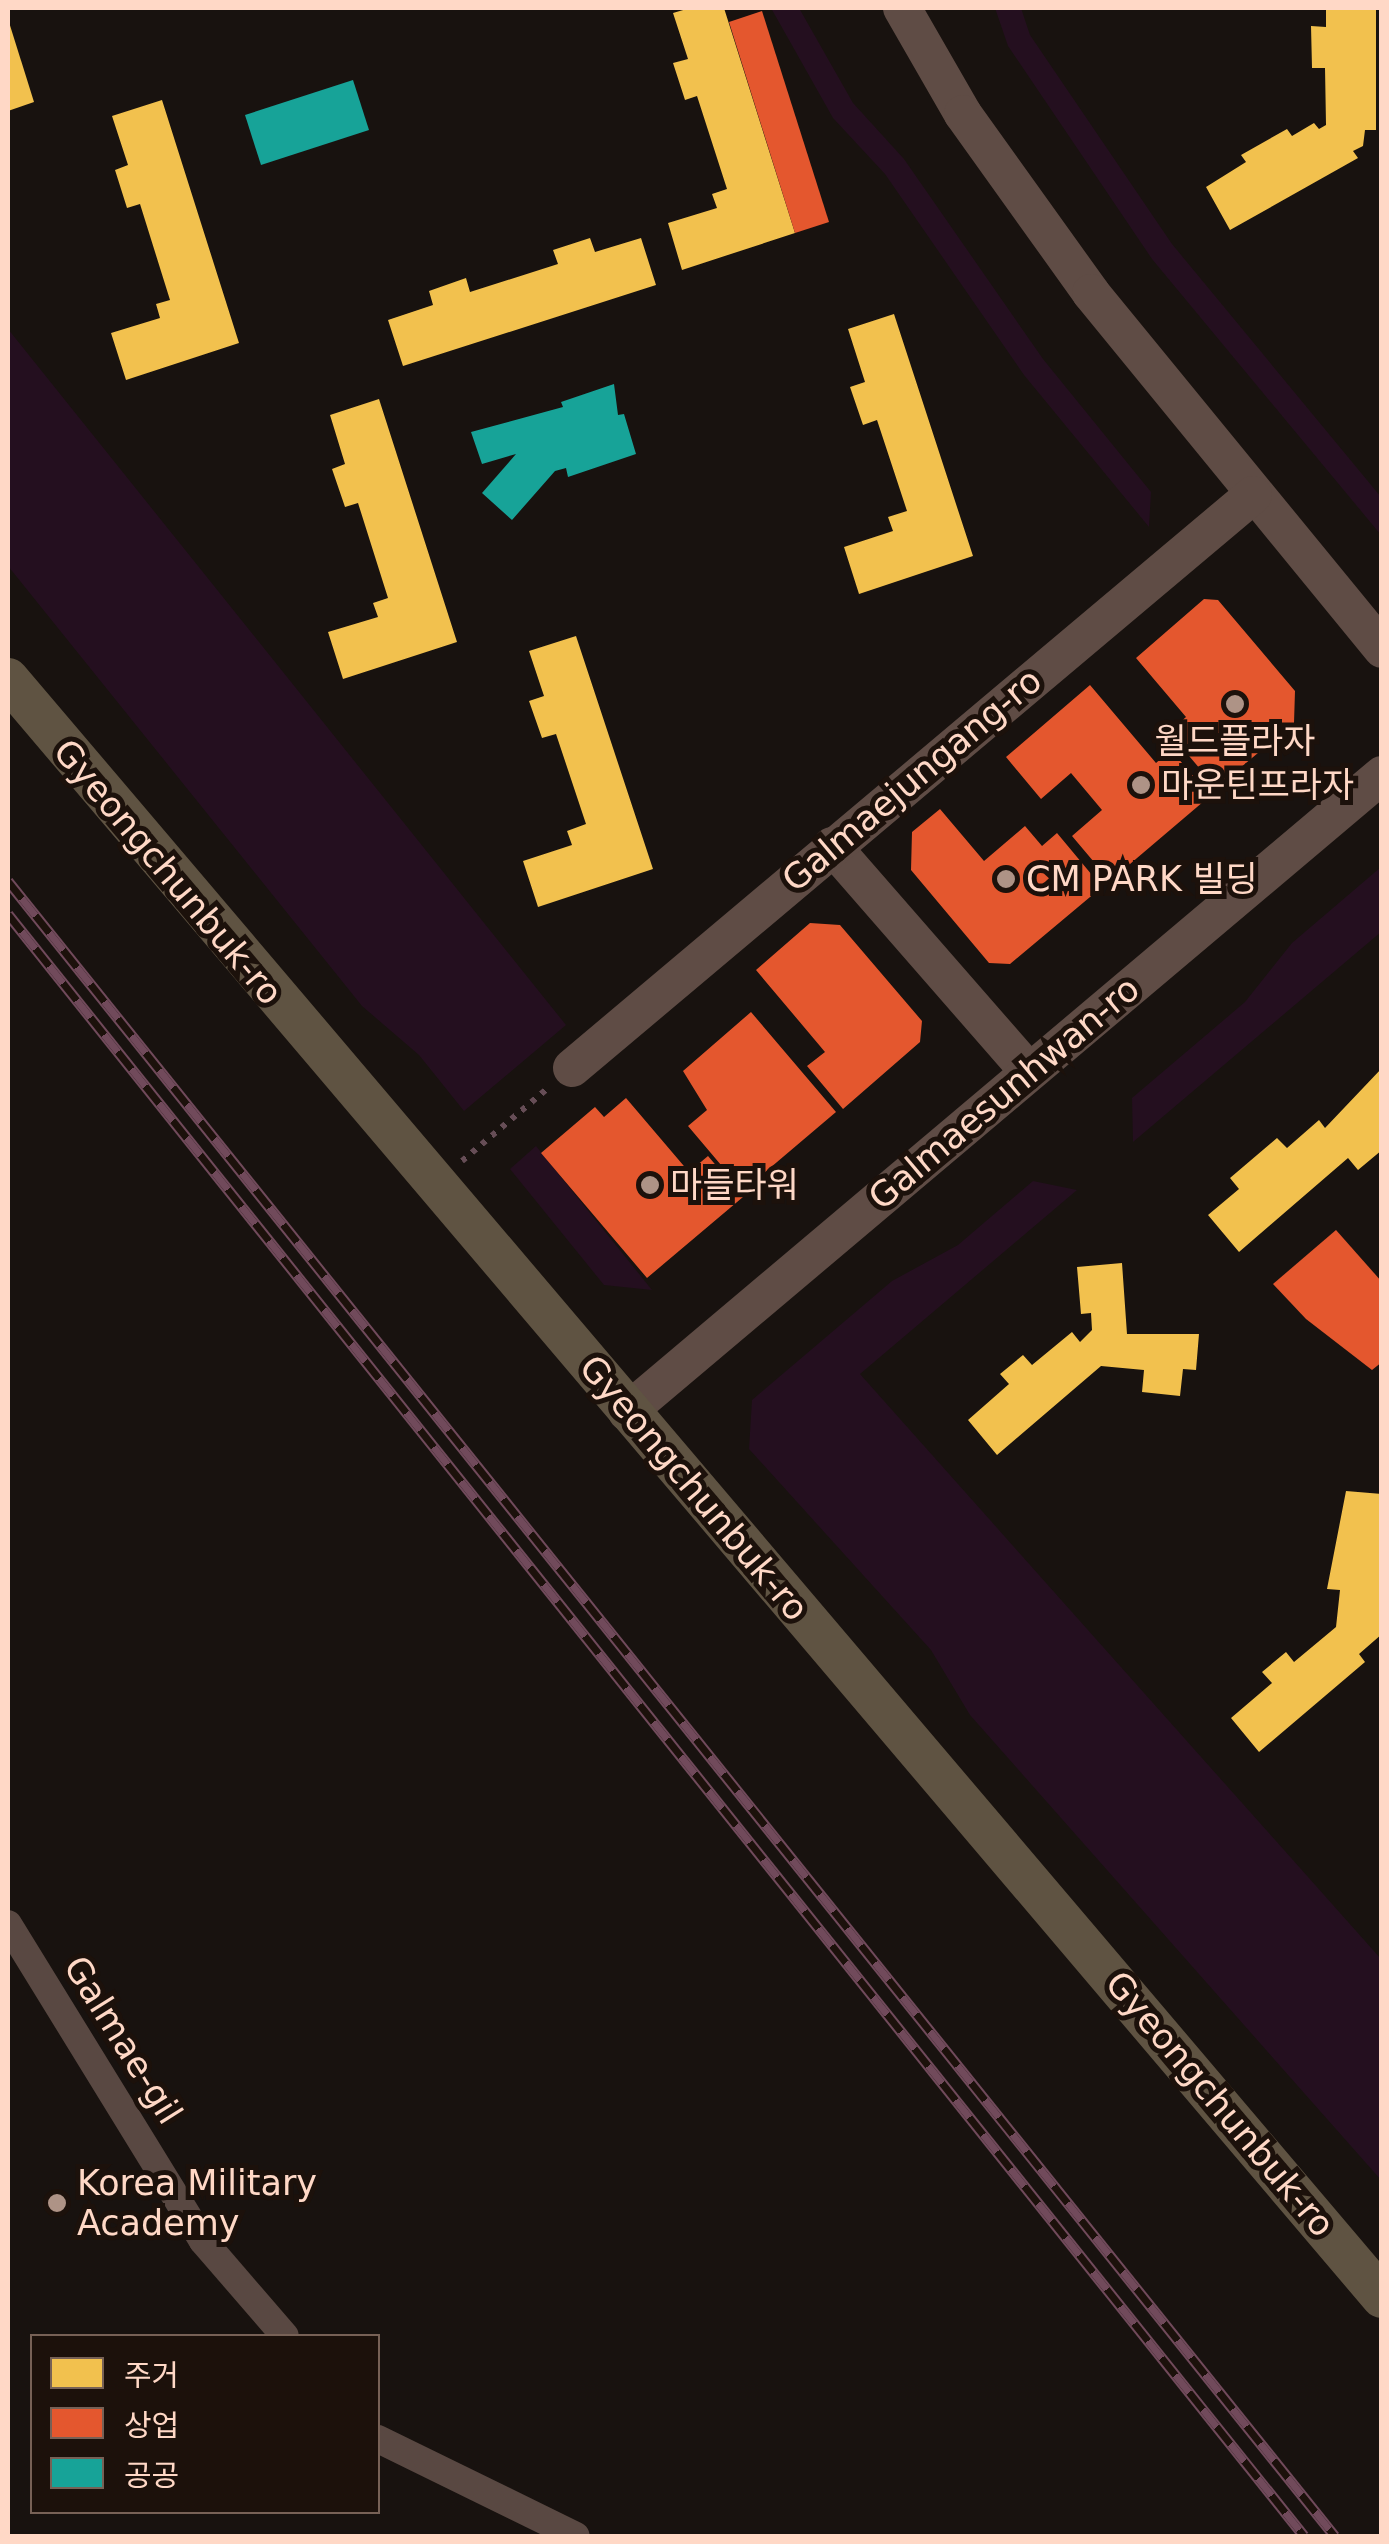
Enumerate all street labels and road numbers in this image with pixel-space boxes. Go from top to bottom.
street label: Galmaejungang-ro [774,659,1050,901]
street label: Gyeongchunbuk-ro [45,731,291,1013]
street label: Galmaesunhwan-ro [860,968,1148,1218]
street label: Gyeongchunbuk-ro [571,1347,817,1629]
street label: Galmae-gil [55,1948,191,2132]
street label: Gyeongchunbuk-ro [1097,1963,1343,2245]

